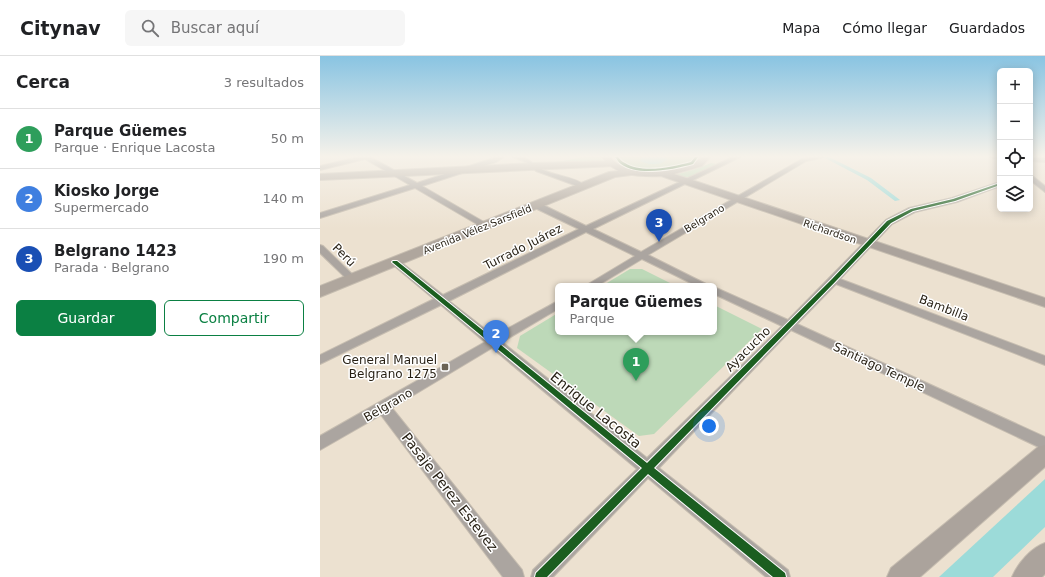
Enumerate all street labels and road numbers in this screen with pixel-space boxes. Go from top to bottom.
street label: Belgrano [682,202,726,235]
street label: Avenida Vélez Sarsfield [421,203,533,256]
street label: Richardson [802,217,858,246]
street label: Turrado Juárez [481,221,564,273]
street label: Perú [330,241,358,269]
street label: Bambilla [917,292,971,324]
street label: Ayacucho [723,324,773,374]
street label: Santiago Temple [831,340,927,394]
street label: Enrique Lacosta [547,368,645,452]
street label: Belgrano [361,385,415,425]
street label: Pasaje Perez Estevez [399,430,501,554]

